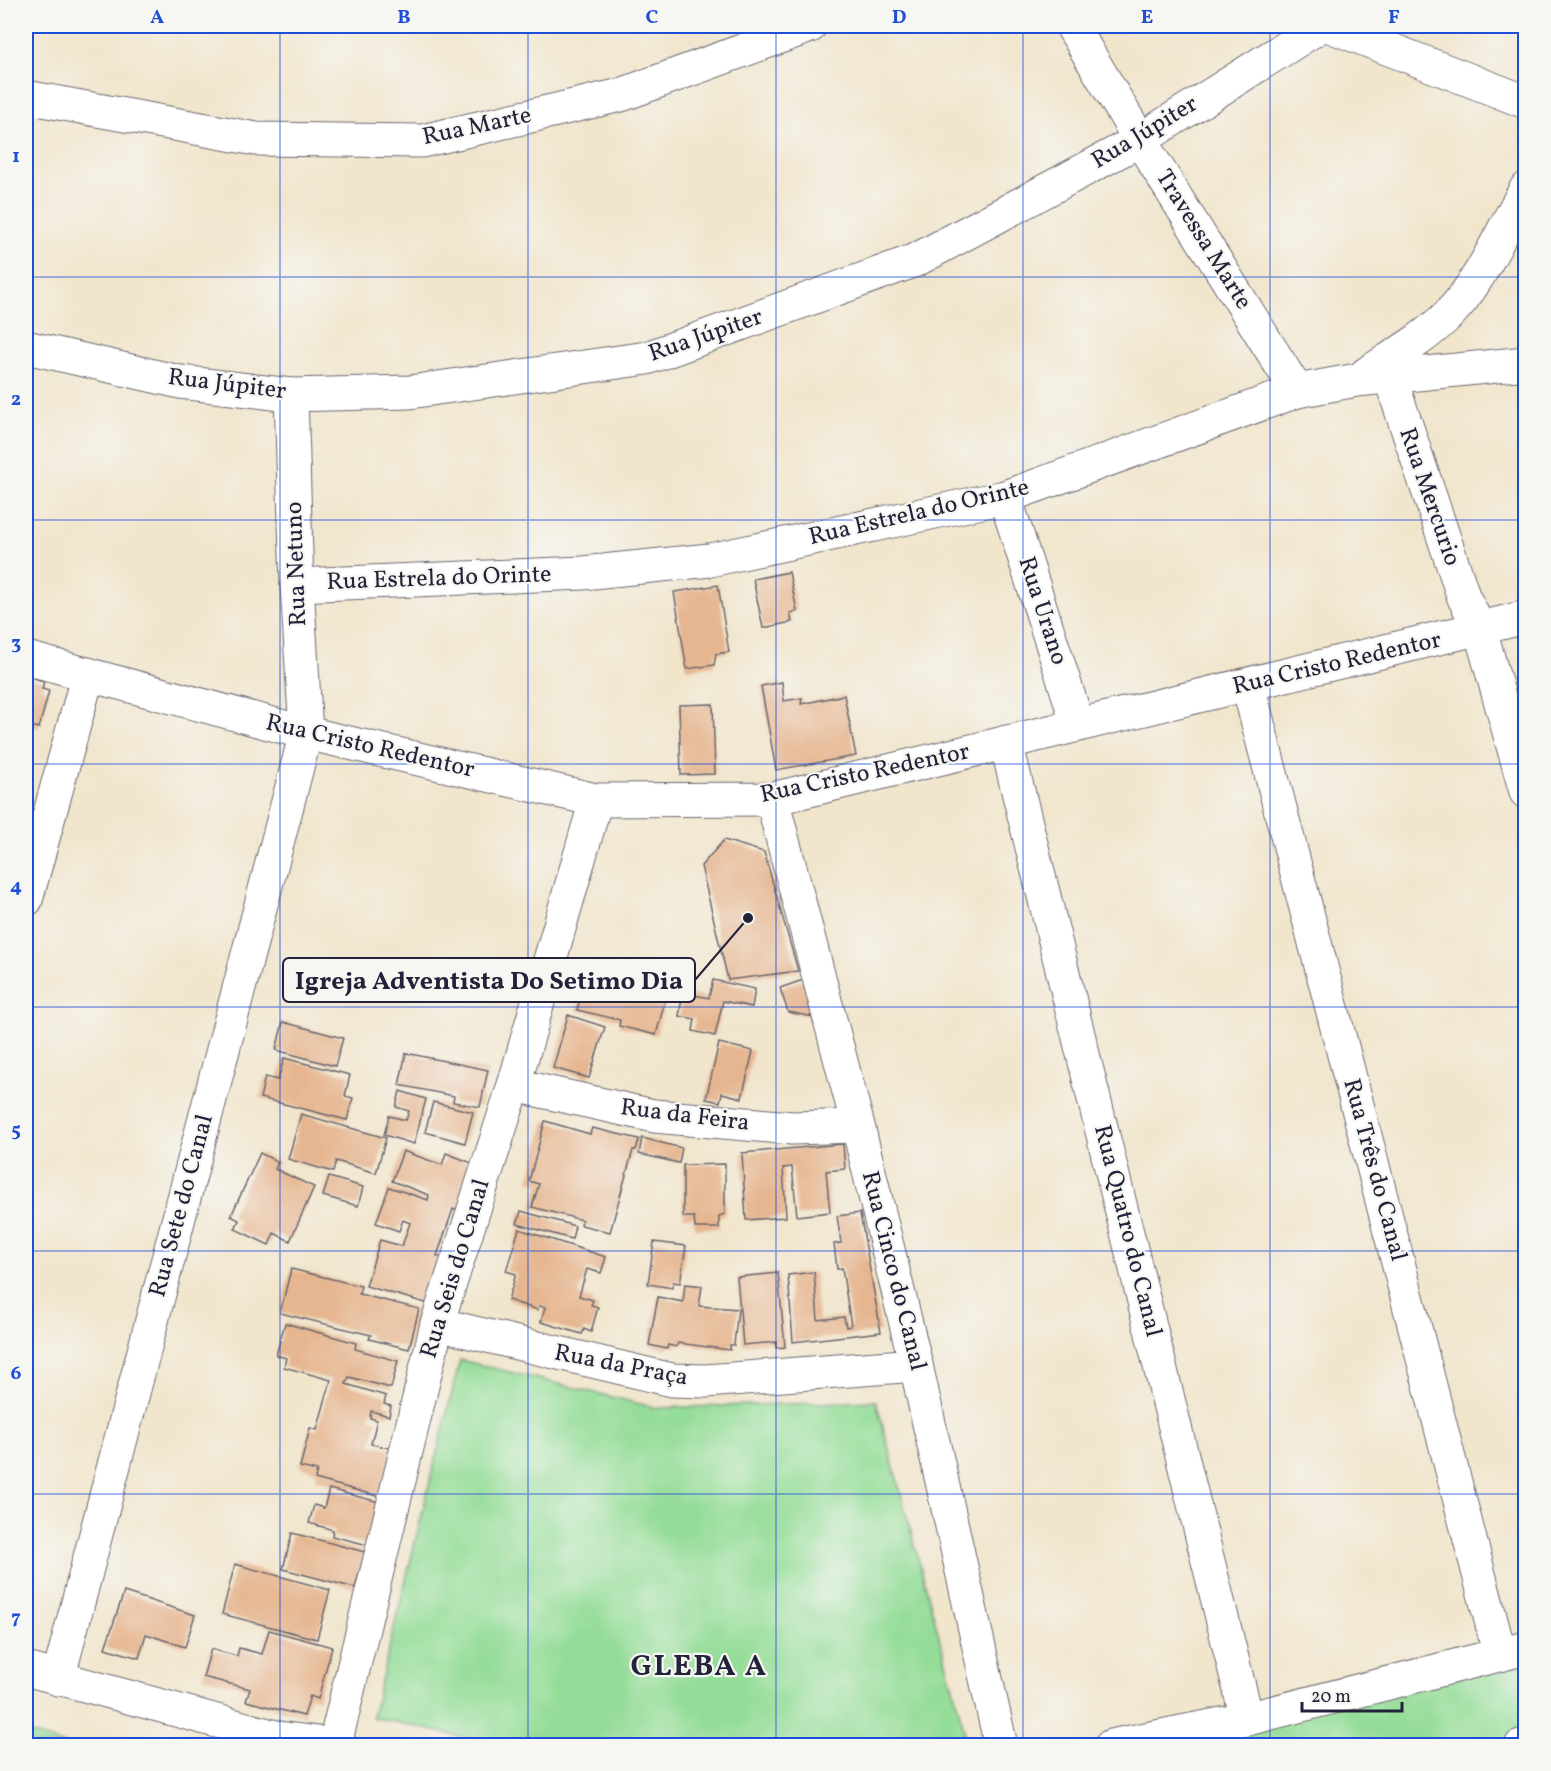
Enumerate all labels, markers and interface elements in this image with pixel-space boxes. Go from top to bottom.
text: A [150,4,164,32]
text: B [397,4,411,32]
text: C [646,4,659,32]
text: D [892,4,906,32]
text: E [1141,4,1153,32]
text: F [1388,4,1400,32]
street label: Rua Júpiter [1085,88,1205,178]
street label: Rua Marte [419,99,535,155]
text: 1 [12,143,20,171]
street label: Travessa Marte [1146,163,1260,317]
street label: Rua Júpiter [644,301,768,371]
street label: Rua Júpiter [166,361,288,409]
text: 2 [11,386,21,414]
street label: Rua Mercurio [1389,423,1469,571]
street label: Rua Estrela do Orinte [806,471,1032,555]
street label: Rua Netuno [278,501,316,627]
street label: Rua Urano [1009,552,1075,670]
street label: Rua Estrela do Orinte [326,558,552,600]
street label: Rua Cristo Redentor [1229,623,1445,705]
text: 3 [11,630,21,658]
street label: Rua Cristo Redentor [262,706,478,788]
street label: Rua Cristo Redentor [757,735,973,813]
text: 4 [10,873,22,901]
callout: Igreja Adventista Do Setimo Dia [283,958,695,1002]
text: Igreja Adventista Do Setimo Dia [295,964,683,1000]
street label: Rua Três do Canal [1333,1075,1415,1265]
street label: Rua da Feira [618,1091,752,1141]
street label: Rua Sete do Canal [141,1111,223,1301]
text: 5 [11,1117,21,1145]
street label: Rua Quatro do Canal [1084,1121,1170,1341]
street label: Rua Cinco do Canal [852,1168,934,1374]
street label: Rua Seis do Canal [413,1175,499,1363]
street label: Rua da Praça [551,1336,691,1396]
text: 6 [11,1360,22,1388]
text: 7 [11,1604,21,1632]
district label: GLEBA A [630,1646,768,1688]
scale bar [1302,1675,1402,1713]
text: 20 m [1311,1685,1351,1710]

